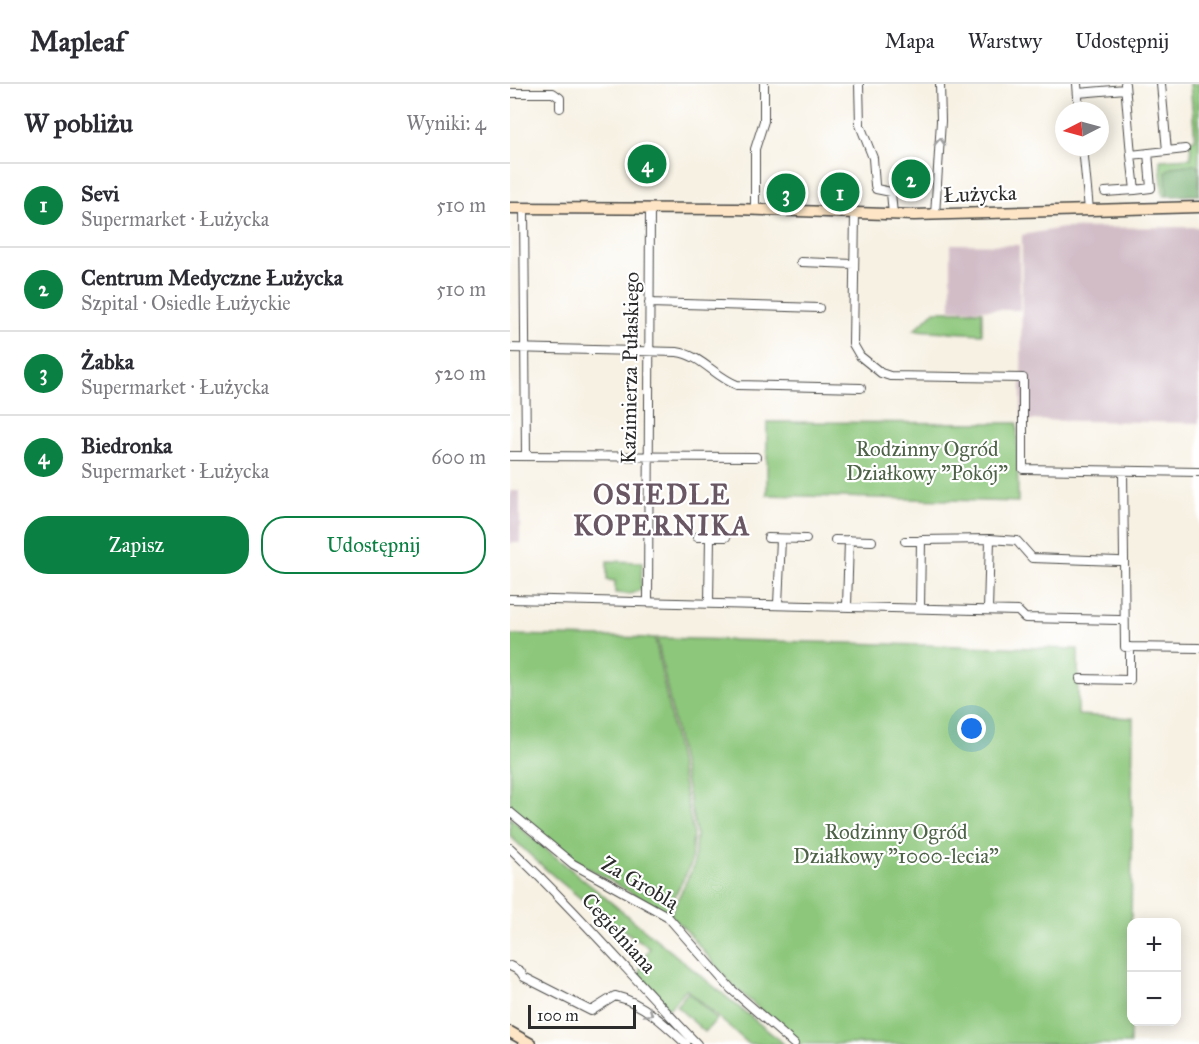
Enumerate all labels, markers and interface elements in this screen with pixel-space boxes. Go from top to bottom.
text: Mapleaf [30,24,125,59]
text: Mapa [885,28,935,54]
text: Warstwy [968,28,1042,54]
text: Udostępnij [1075,28,1169,54]
north arrow [1055,102,1109,156]
text: W pobliżu [24,107,133,139]
text: Wyniki: 4 [406,111,486,135]
one-way arrow [934,138,947,147]
pin: 4 [628,142,666,187]
pin: 2 [892,156,930,202]
pin: 3 [766,170,806,216]
pin: 1 [820,170,860,214]
text: Sevi [81,180,119,207]
street label: Łużycka [943,180,1017,208]
text: 1 [40,193,47,217]
text: 510 m [436,193,486,217]
text: Supermarket · Łużycka [81,207,269,231]
text: Centrum Medyczne Łużycka [81,264,343,291]
street label: Kazimierza Pułaskiego [615,271,645,464]
text: 2 [39,277,48,301]
text: 510 m [436,277,486,301]
text: Szpital · Osiedle Łużyckie [81,291,291,315]
text: Żabka [81,348,134,375]
text: 3 [40,361,48,385]
text: 520 m [434,361,486,385]
text: Supermarket · Łużycka [81,375,269,399]
text: Biedronka [81,432,172,459]
park label: Rodzinny Ogród Działkowy "Pokój" [846,436,1008,486]
text: 4 [38,445,49,469]
text: 600 m [431,445,486,469]
text: Supermarket · Łużycka [81,459,269,483]
district label: OSIEDLE KOPERNIKA [573,478,751,542]
button: Zapisz [24,516,249,574]
button: Udostępnij [261,516,486,574]
your location [957,714,986,743]
park label: Rodzinny Ogród Działkowy "1000-lecia" [793,819,999,869]
street label: Za Groblą [597,850,684,916]
street label: Cegielniana [576,887,662,979]
map controls [1127,918,1181,1026]
button: + [1127,918,1181,972]
button: − [1127,972,1181,1026]
scale bar [528,1002,636,1030]
text: 100 m [537,1006,579,1025]
one-way arrow [642,1006,653,1017]

